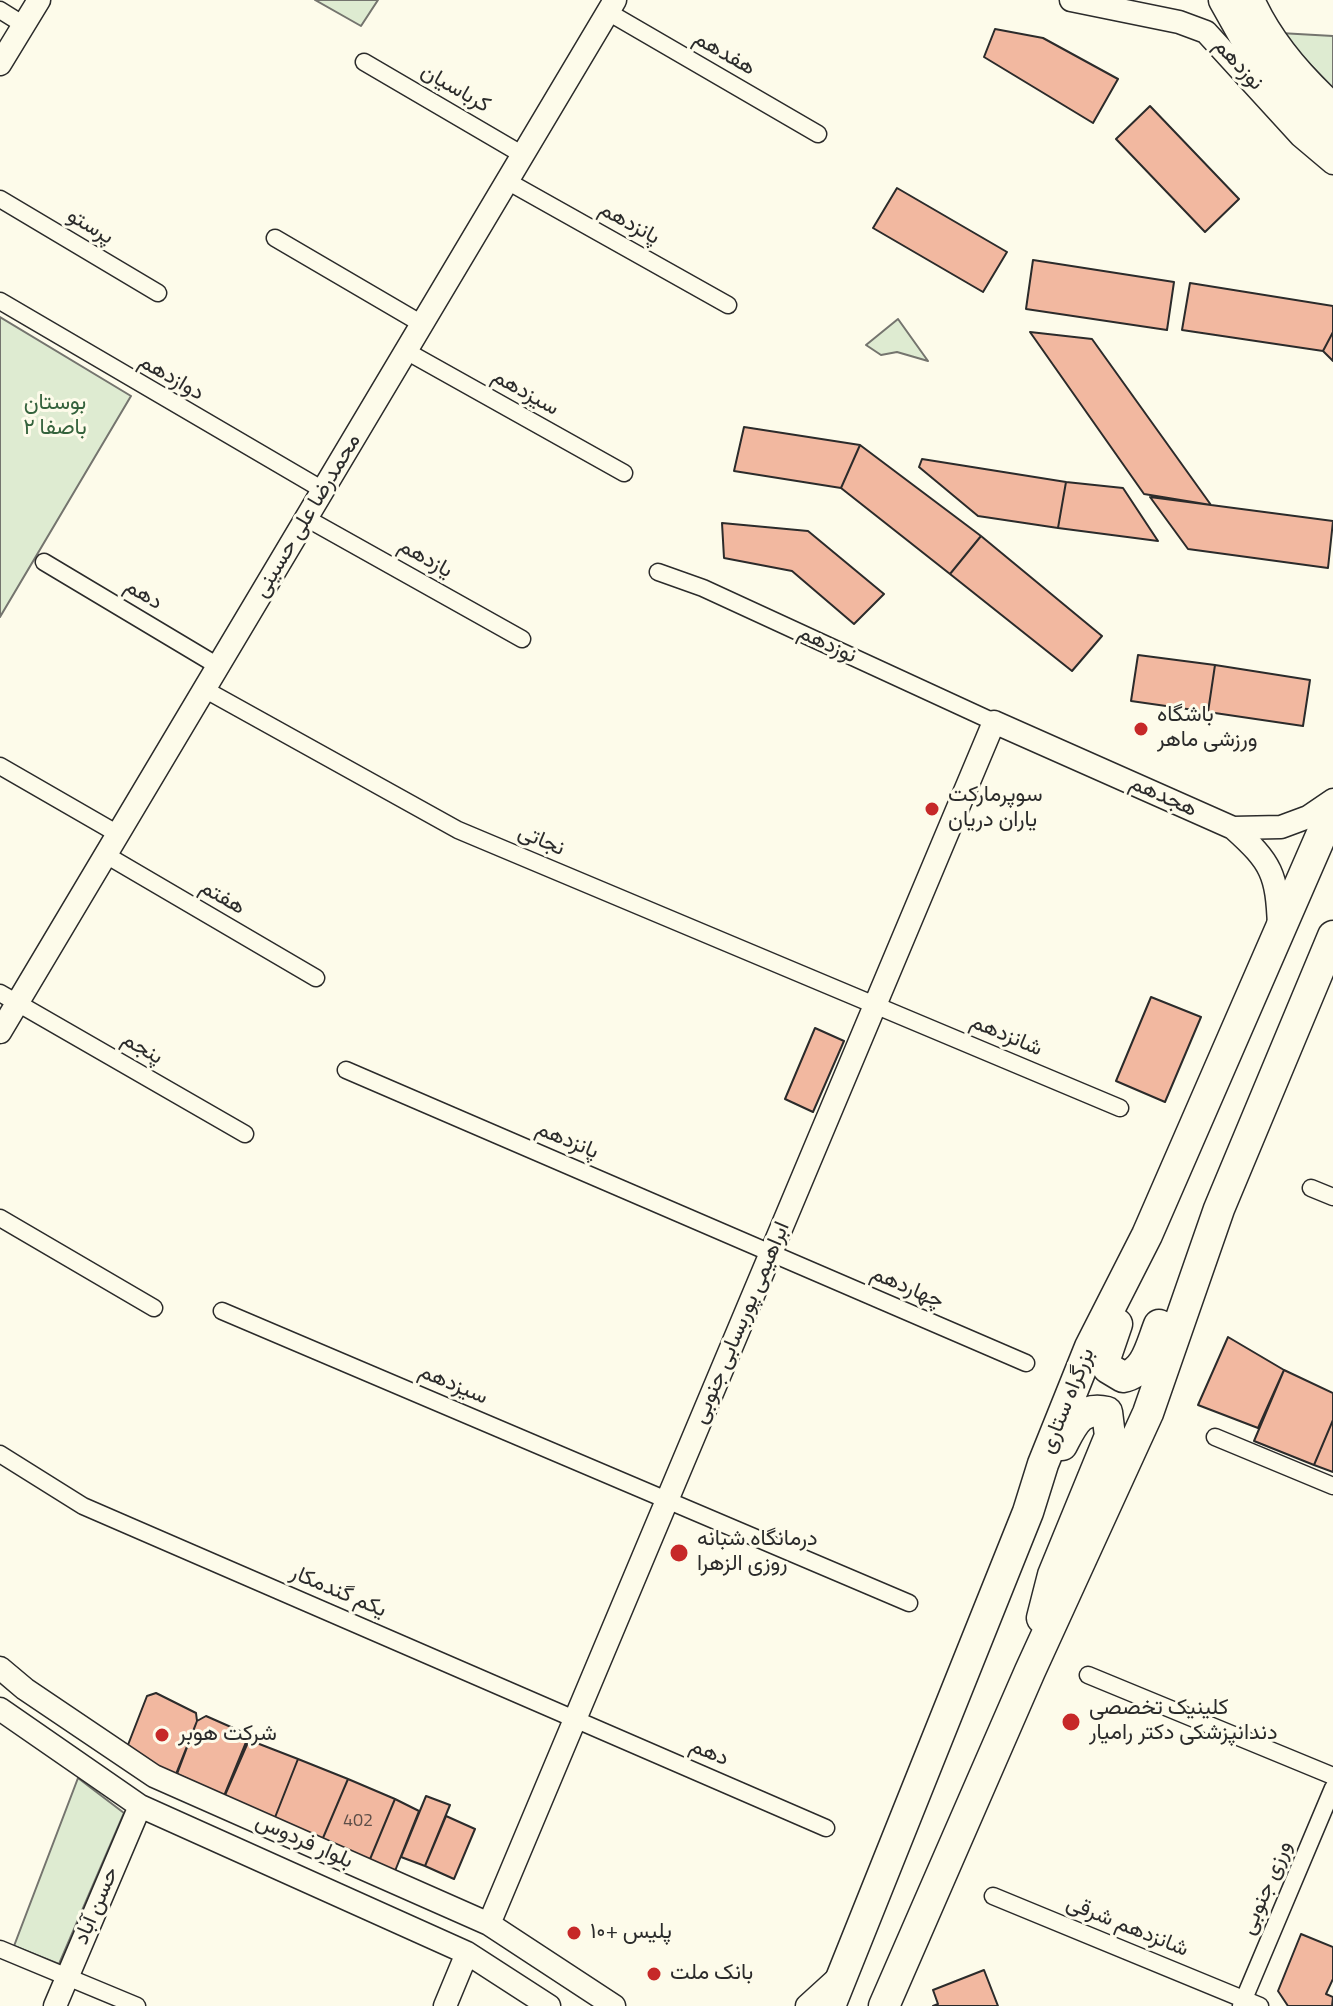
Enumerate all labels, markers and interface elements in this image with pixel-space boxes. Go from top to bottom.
street label: هفدهم [688,26,760,82]
street label: نوزدهم [1207,33,1269,97]
street label: کرباسیان [416,59,494,119]
street label: پانزدهم [594,197,664,251]
street label: پرستو [62,203,118,251]
street label: دوازدهم [134,349,208,407]
street label: سیزدهم [487,364,563,422]
park label: بوستان باصفا ۲ [23,391,87,442]
street label: محمدرضا علی حسینی [249,429,367,603]
street label: یازدهم [393,533,457,585]
street label: دهم [119,573,167,617]
street label: نوزدهم [793,620,861,670]
place label: باشگاه ورزشی ماهر [1157,703,1258,754]
marker: باشگاه ورزشی ماهر [1132,720,1150,738]
street label: هجدهم [1125,770,1201,824]
place label: سوپرمارکت یاران دریان [948,783,1043,834]
marker: سوپرمارکت یاران دریان [923,800,941,818]
street label: نجاتی [514,819,568,863]
street label: هفتم [195,875,249,921]
street label: شانزدهم [966,1009,1046,1063]
street label: پنجم [117,1027,167,1071]
street label: پانزدهم [532,1116,602,1166]
street label: ابراهیمی پوربسابی جنوبی [687,1218,797,1428]
street label: چهاردهم [866,1261,948,1315]
street label: بزرگراه ستاری [1035,1344,1101,1458]
street label: سیزدهم [414,1359,492,1411]
place label: درمانگاه شبانه روزی الزهرا [697,1527,818,1578]
marker: درمانگاه شبانه روزی الزهرا [668,1542,690,1564]
street label: یکم گندمکار [286,1560,390,1624]
place label: کلینیک تخصصی دندانپزشکی دکتر رامیار [1089,1696,1277,1748]
marker: کلینیک تخصصی دندانپزشکی دکتر رامیار [1060,1711,1082,1733]
place label: شرکت هوبر [178,1722,277,1748]
marker: شرکت هوبر [153,1726,171,1744]
street label: دهم [686,1733,732,1773]
street label: بلوار فردوس [251,1809,357,1875]
house number: 402 [343,1811,373,1833]
street label: ورزی جنوبی [1235,1837,1299,1939]
street label: حسن آباد [69,1863,125,1949]
street label: شانزدهم شرقی [1062,1891,1192,1963]
place label: پلیس +۱۰ [590,1920,672,1946]
marker: پلیس +۱۰ [565,1924,583,1942]
place label: بانک ملت [670,1961,753,1987]
marker: بانک ملت [645,1965,663,1983]

